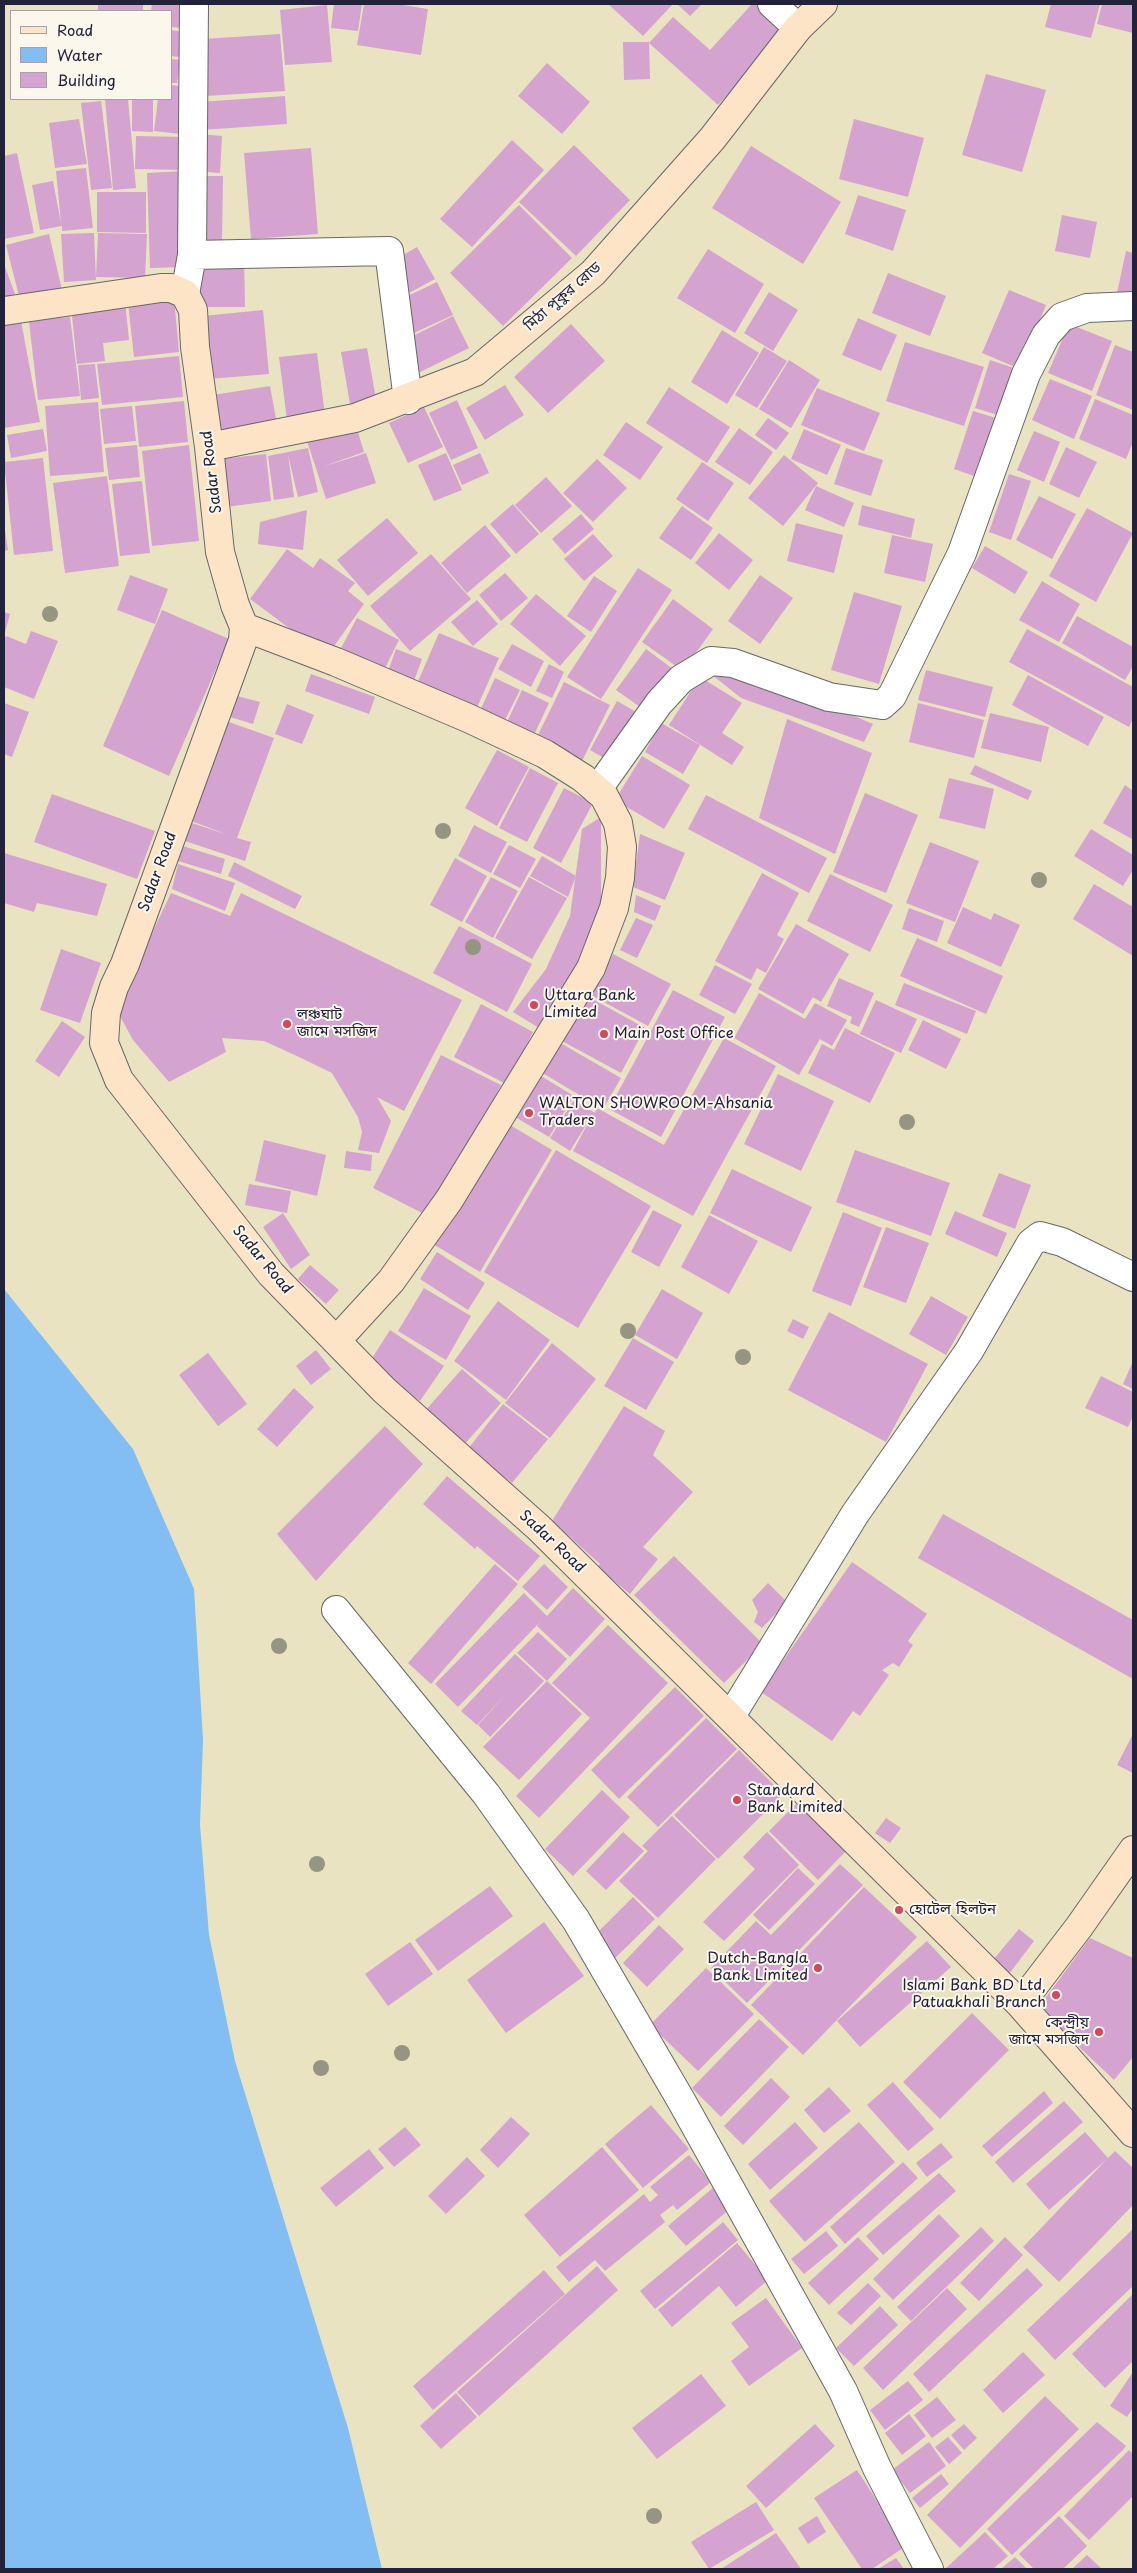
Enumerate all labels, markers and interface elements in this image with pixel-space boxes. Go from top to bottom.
legend [10,10,172,100]
text: Road [57,18,93,41]
text: Water [57,43,102,66]
text: Building [57,68,116,91]
street label: মিঠা পুকুর রোড [521,259,605,335]
street label: Sadar Road [198,429,226,515]
street label: Sadar Road [135,830,181,914]
place label: Uttara Bank Limited [544,987,635,1022]
marker: Uttara Bank Limited [528,999,540,1011]
place label: লঞ্চঘাট জামে মসজিদ [297,1006,377,1041]
marker: লঞ্চঘাট জামে মসজিদ [281,1018,293,1030]
place label: Main Post Office [614,1025,734,1043]
marker: Main Post Office [598,1028,610,1040]
place label: WALTON SHOWROOM-Ahsania Traders [539,1095,773,1130]
marker: WALTON SHOWROOM-Ahsania Traders [523,1107,535,1119]
street label: Sadar Road [228,1222,296,1298]
street label: Sadar Road [515,1507,589,1577]
place label: Standard Bank Limited [747,1782,843,1817]
marker: Standard Bank Limited [731,1794,743,1806]
place label: হোটেল হিলটন [909,1901,996,1919]
marker: হোটেল হিলটন [893,1904,905,1916]
place label: Dutch-Bangla Bank Limited [707,1950,808,1985]
marker: Dutch-Bangla Bank Limited [812,1962,824,1974]
place label: Islami Bank BD Ltd, Patuakhali Branch [902,1977,1046,2012]
marker: Islami Bank BD Ltd, Patuakhali Branch [1050,1989,1062,2001]
place label: কেন্দ্রীয় জামে মসজিদ [1009,2014,1089,2049]
marker: কেন্দ্রীয় জামে মসজিদ [1093,2026,1105,2038]

